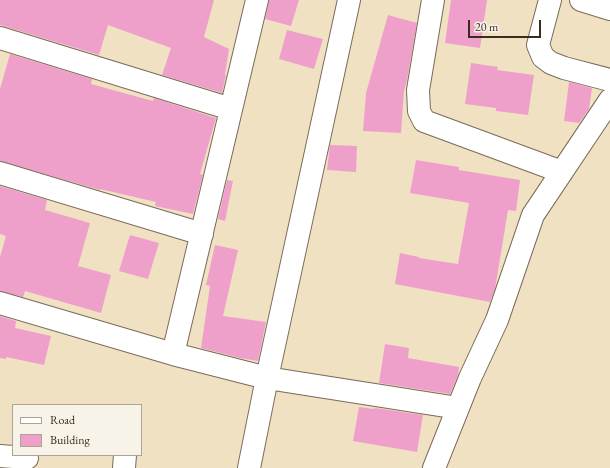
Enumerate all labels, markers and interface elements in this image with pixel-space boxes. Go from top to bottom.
scale bar [470,12,543,38]
text: 20 m [475,19,498,35]
legend [12,404,142,456]
text: Road [50,412,75,428]
text: Building [50,432,90,448]

